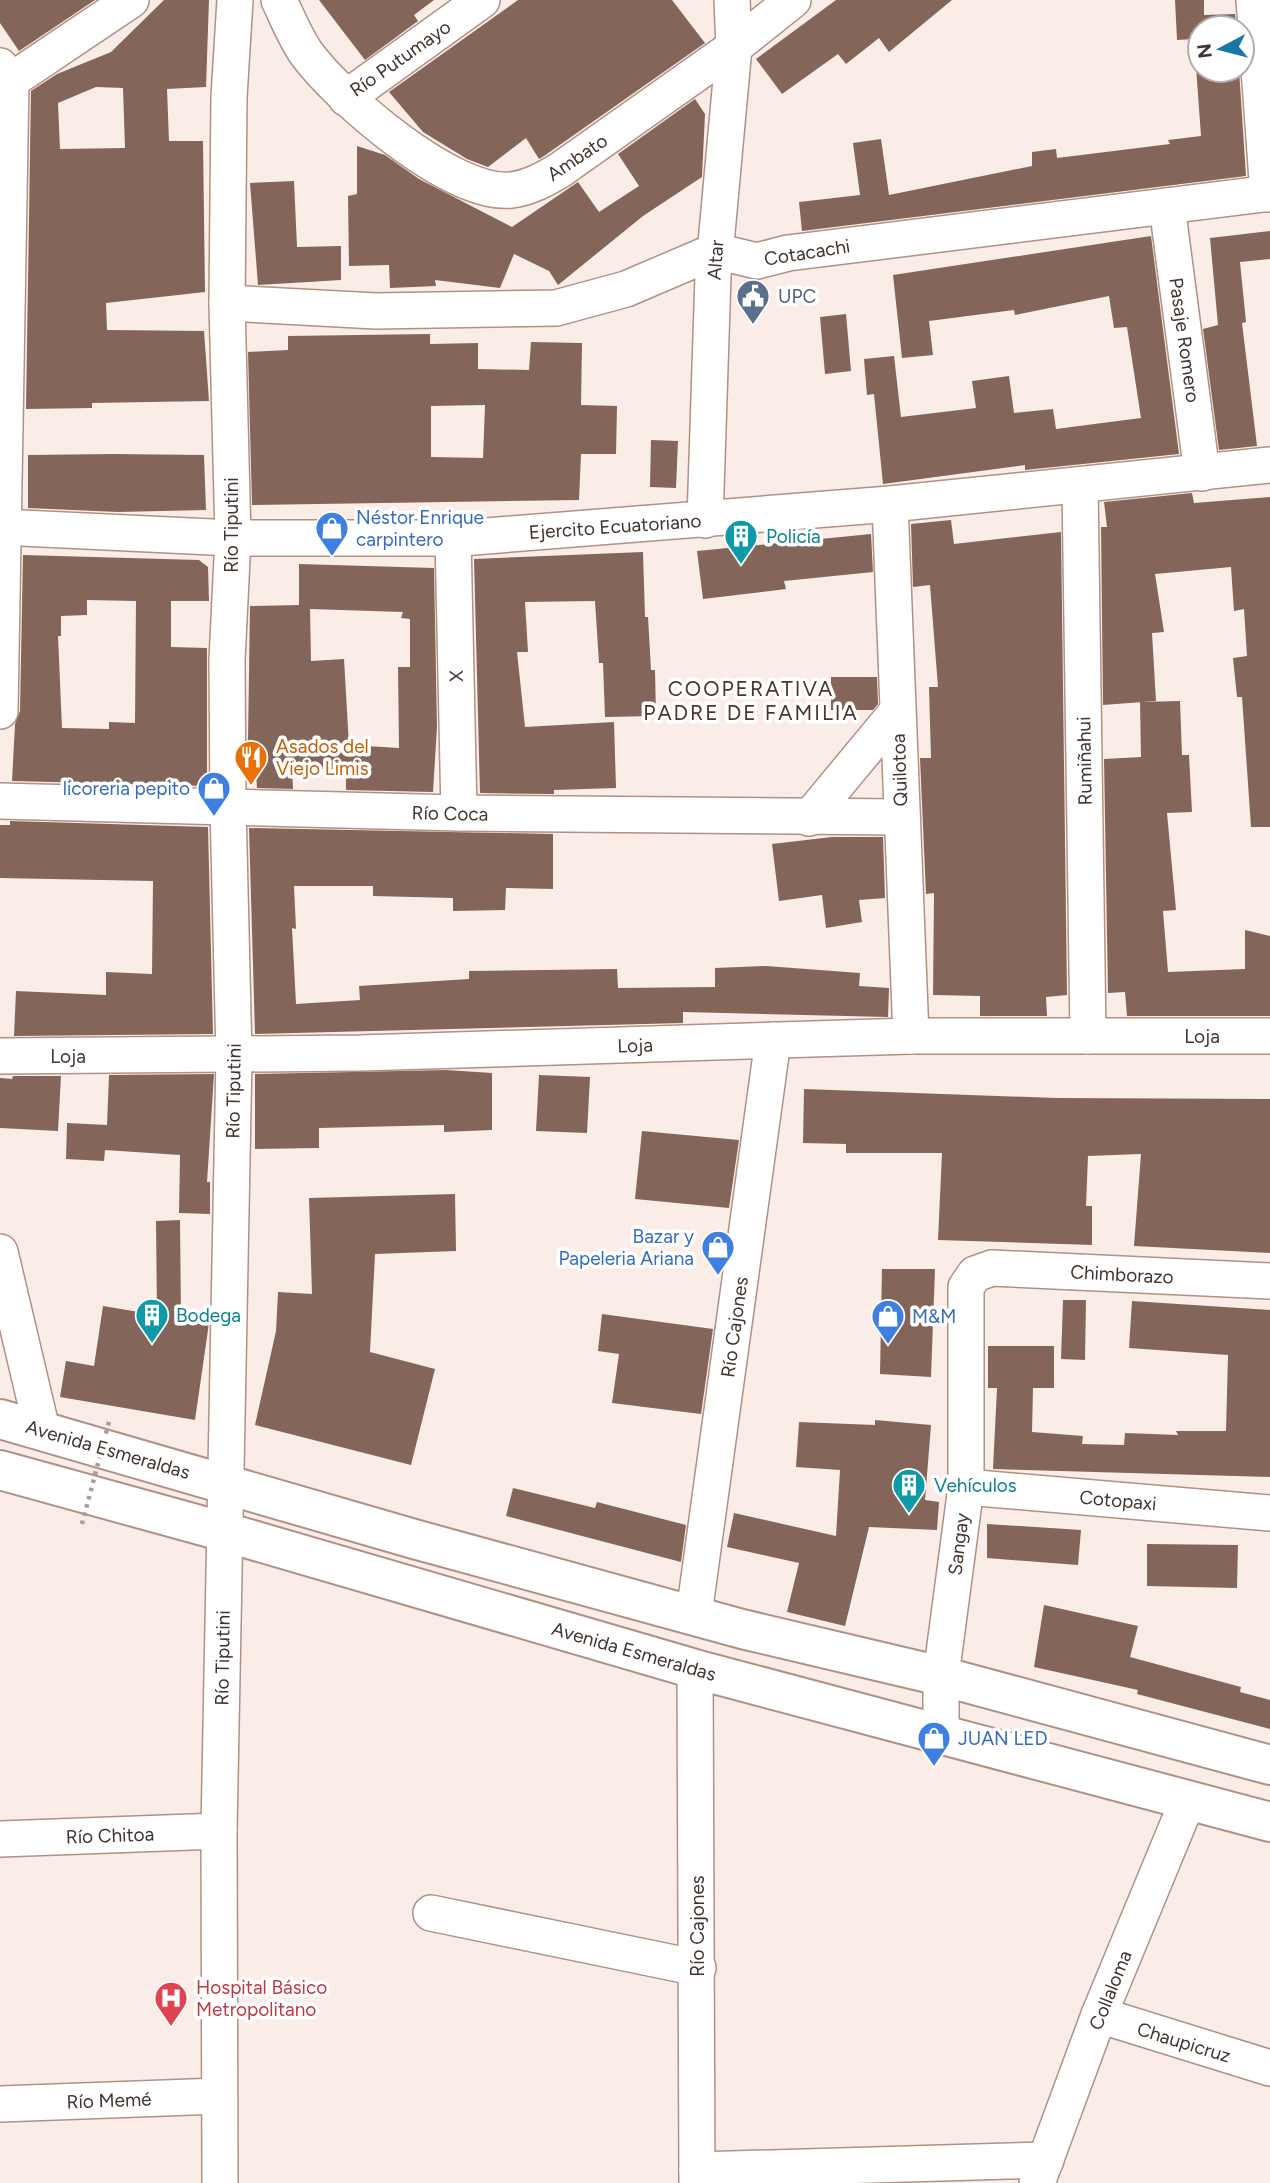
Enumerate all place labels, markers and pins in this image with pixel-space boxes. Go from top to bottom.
public building icon: UPC [734,277,772,326]
place label: UPC [778,285,816,308]
place label: Néstor Enrique carpintero [356,506,484,551]
shop icon: Néstor Enrique carpintero [313,509,351,558]
building icon: Policía [722,517,760,566]
place label: Policía [766,525,821,548]
place label: Asados del Viejo Limis [276,735,369,780]
restaurant icon: Asados del Viejo Limis [232,738,270,787]
shop icon: licoreria pepito [195,769,233,818]
place label: licoreria pepito [63,777,190,800]
place label: Bazar y Papeleria Ariana [558,1225,694,1270]
shop icon: Bazar y Papeleria Ariana [699,1228,737,1277]
building icon: Bodega [133,1296,171,1345]
shop icon: M&M [869,1297,907,1346]
place label: Bodega [176,1304,241,1327]
place label: M&M [912,1305,956,1328]
building icon: Vehículos [890,1466,928,1515]
place label: Vehículos [934,1474,1017,1497]
shop icon: JUAN LED [915,1719,953,1768]
place label: JUAN LED [958,1727,1048,1750]
place label: Hospital Básico Metropolitano [196,1976,327,2021]
hospital icon: Hospital Básico Metropolitano [152,1979,190,2028]

